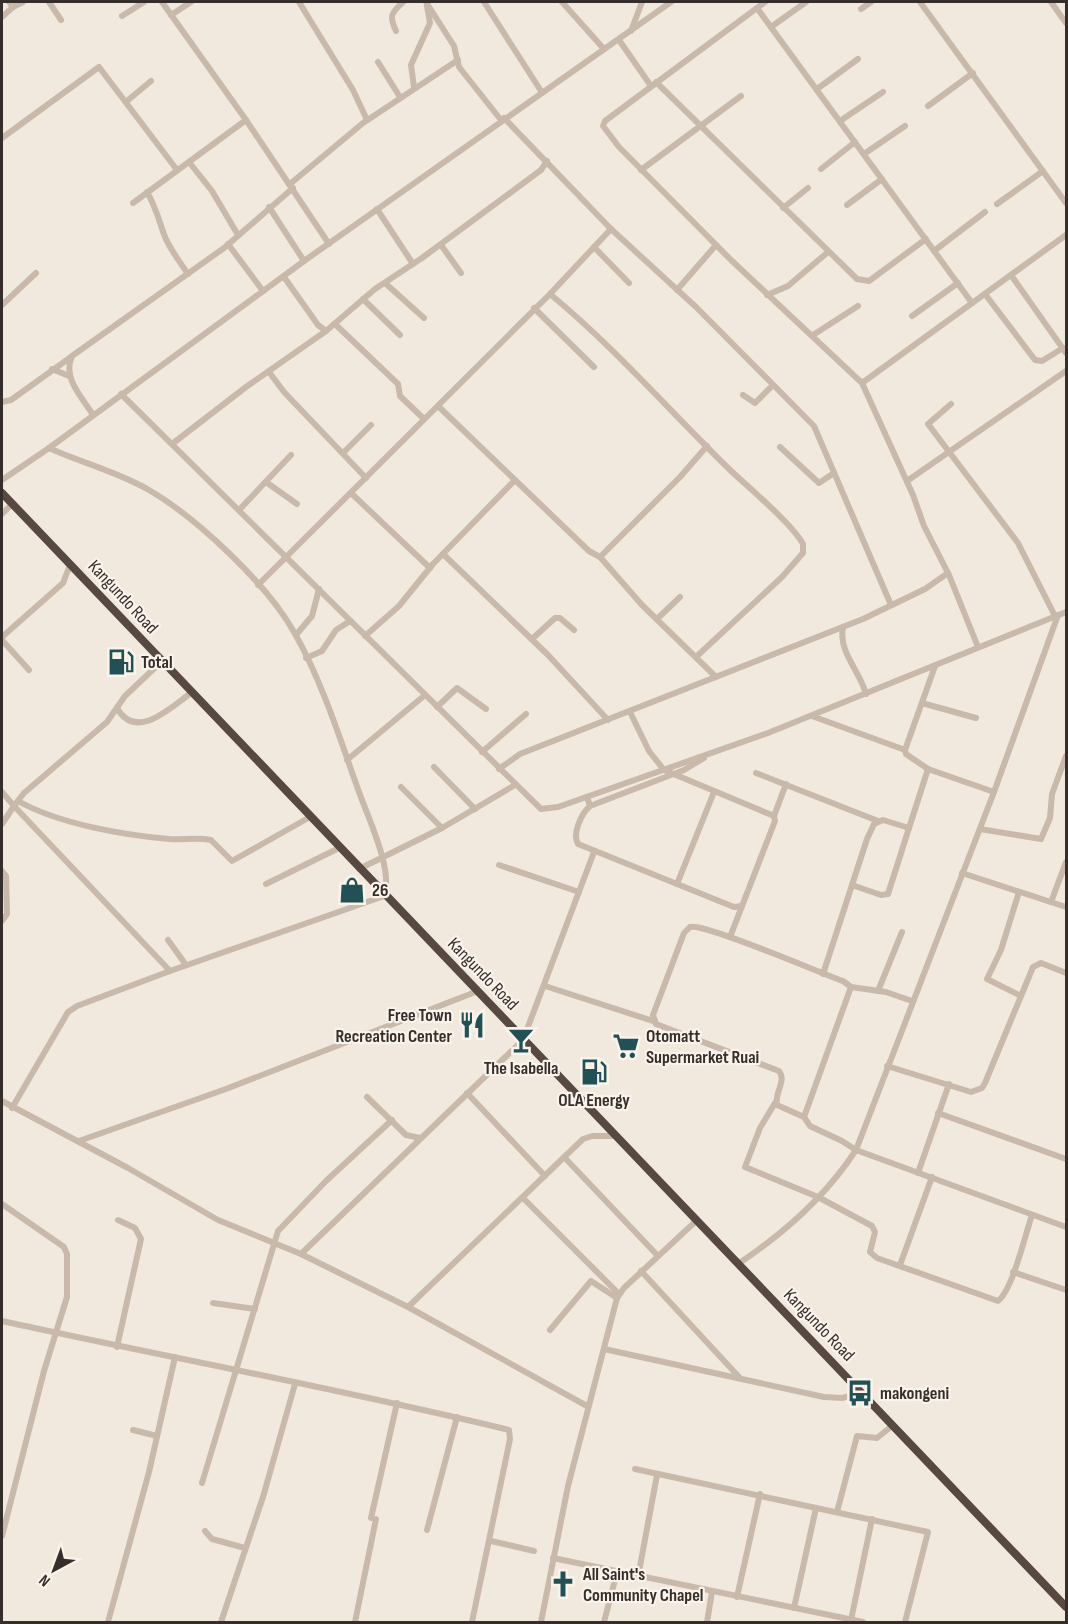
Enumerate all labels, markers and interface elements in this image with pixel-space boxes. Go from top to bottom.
street label: Kangundo Road [84,556,162,638]
fuel station icon: Total [106,647,136,677]
place label: Total [141,652,173,673]
shop icon: 26 [337,875,367,905]
place label: 26 [372,880,388,901]
street label: Kangundo Road [443,933,523,1015]
place label: Free Town Recreation Center [335,1005,452,1047]
restaurant icon: Free Town Recreation Center [457,1010,487,1040]
bar icon: The Isabella [506,1025,536,1055]
place label: Otomatt Supermarket Ruai [646,1026,759,1068]
supermarket icon: Otomatt Supermarket Ruai [611,1031,641,1061]
fuel station icon: OLA Energy [579,1057,609,1087]
place label: The Isabella [484,1058,558,1079]
place label: OLA Energy [558,1090,630,1111]
street label: Kangundo Road [779,1284,859,1366]
bus stop icon: makongeni [845,1378,875,1408]
place label: makongeni [880,1383,949,1404]
north arrow [24,1540,84,1600]
place label: All Saint's Community Chapel [582,1564,703,1606]
church icon: All Saint's Community Chapel [548,1569,578,1599]
text: N [36,1570,55,1590]

